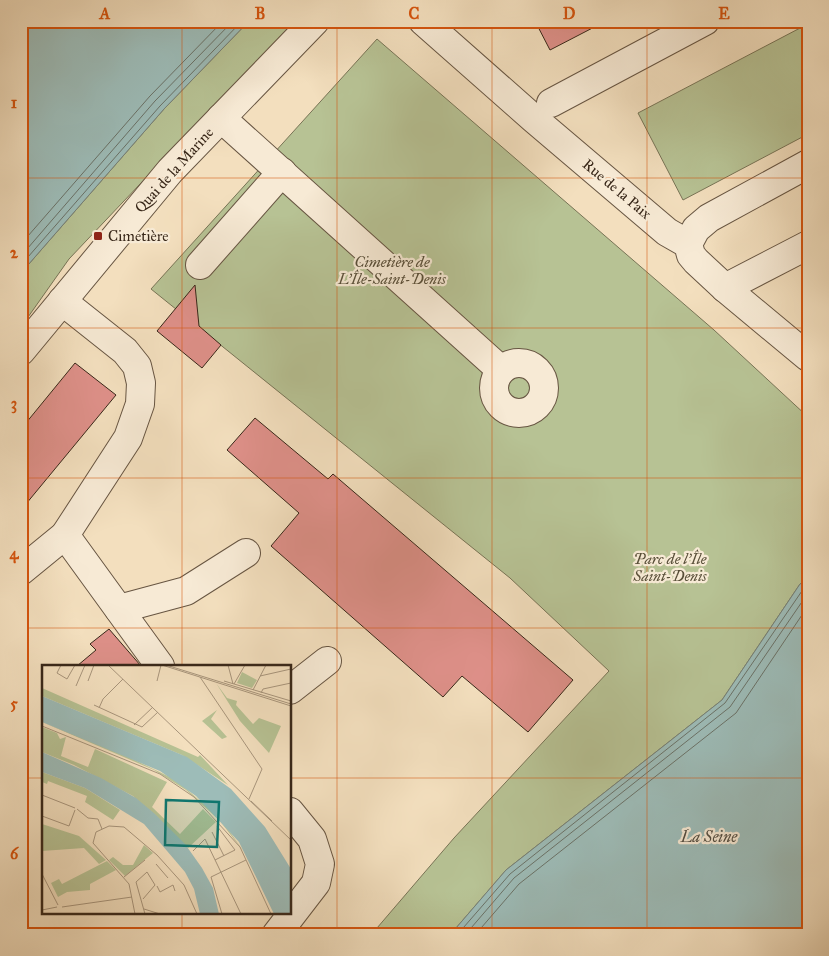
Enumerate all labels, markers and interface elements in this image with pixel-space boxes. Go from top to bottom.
text: A [99,4,111,23]
text: B [255,4,265,23]
text: C [409,4,420,23]
text: D [563,4,576,23]
text: E [718,4,730,23]
text: 1 [11,93,18,112]
street label: Quai de la Marine [131,124,217,216]
street label: Rue de la Paix [579,155,655,223]
place label: Cimetière [108,227,169,245]
marker: Cimetière [92,230,104,242]
text: 2 [10,243,19,262]
park label: Cimetière de L'Île-Saint-Denis [337,253,447,288]
text: 3 [11,394,17,414]
text: 4 [10,544,20,564]
park label: Parc de l'Île Saint-Denis [632,549,707,585]
inset map [42,665,291,914]
text: 5 [10,694,18,713]
water label: La Seine [680,827,738,846]
text: 6 [10,844,19,863]

